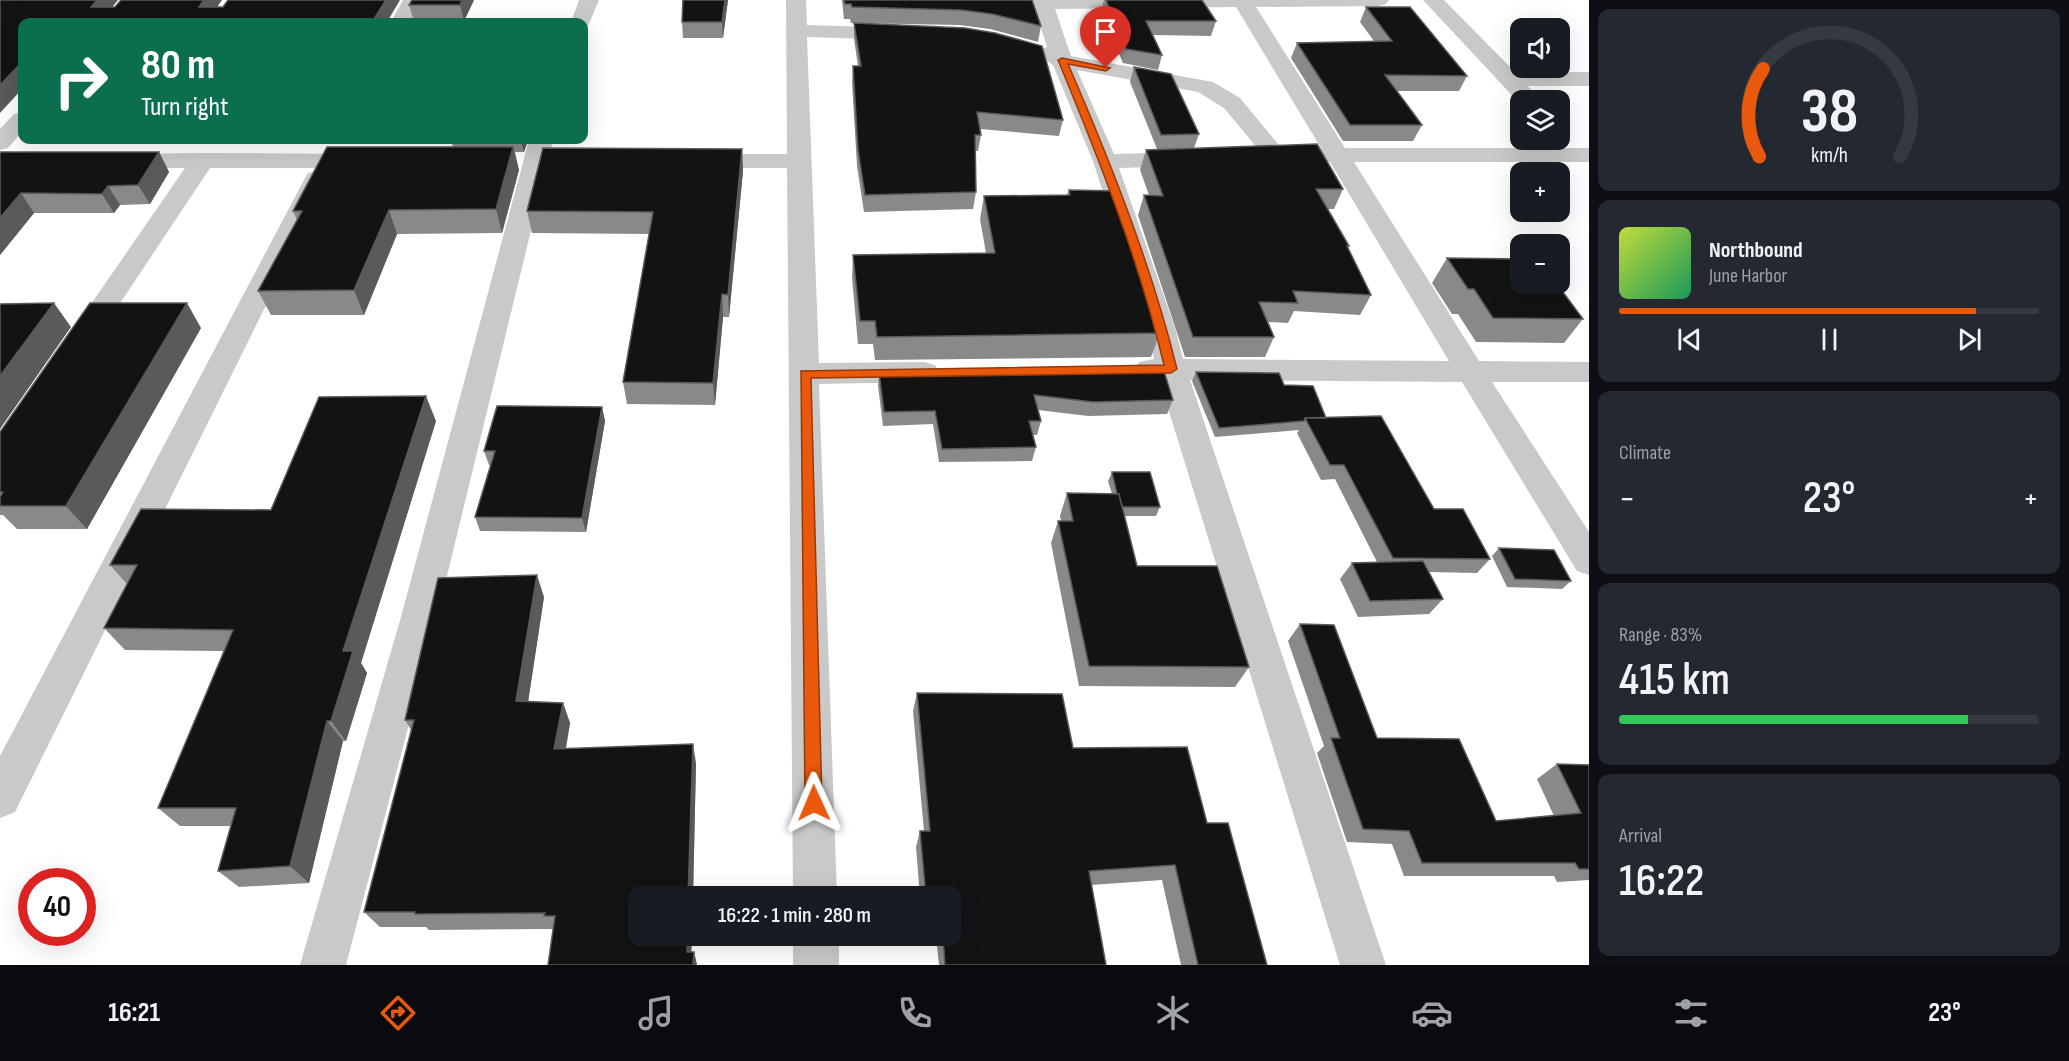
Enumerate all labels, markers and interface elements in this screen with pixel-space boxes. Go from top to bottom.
pin [1080,6,1131,68]
icon: arrive [1089,15,1122,48]
map controls [1510,18,1570,294]
button: sound [1510,18,1570,78]
text: 80 m [141,40,215,91]
icon: right [42,42,120,120]
text: 38 [1800,75,1858,150]
button: layers [1510,90,1570,150]
text: Turn right [141,91,228,123]
text: km/h [1810,143,1848,168]
button: + [1510,162,1570,222]
button: − [1510,234,1570,294]
text: Northbound [1709,237,1803,264]
text: June Harbor [1709,264,1787,288]
icon: previous [1673,323,1706,356]
icon: pause [1813,323,1846,356]
icon: next [1953,323,1986,356]
text: Climate [1619,441,1671,465]
text: 23° [1803,471,1855,526]
text: − [1619,479,1635,519]
text: + [2023,479,2039,519]
text: Range · 83% [1619,623,1702,647]
text: 415 km [1619,653,1730,708]
position arrow [782,771,846,835]
text: Arrival [1619,824,1662,848]
text: 16:22 [1619,854,1704,909]
speed limit sign: 40 [18,868,96,946]
text: 16:22 · 1 min · 280 m [718,902,871,929]
icon: directions [377,992,419,1034]
icon: music [635,992,677,1034]
icon: phone [894,992,936,1034]
icon: climate [1152,992,1194,1034]
icon: car [1411,992,1453,1034]
icon: filters [1670,992,1712,1034]
text: 16:21 [108,997,160,1029]
text: 23° [1928,997,1961,1029]

